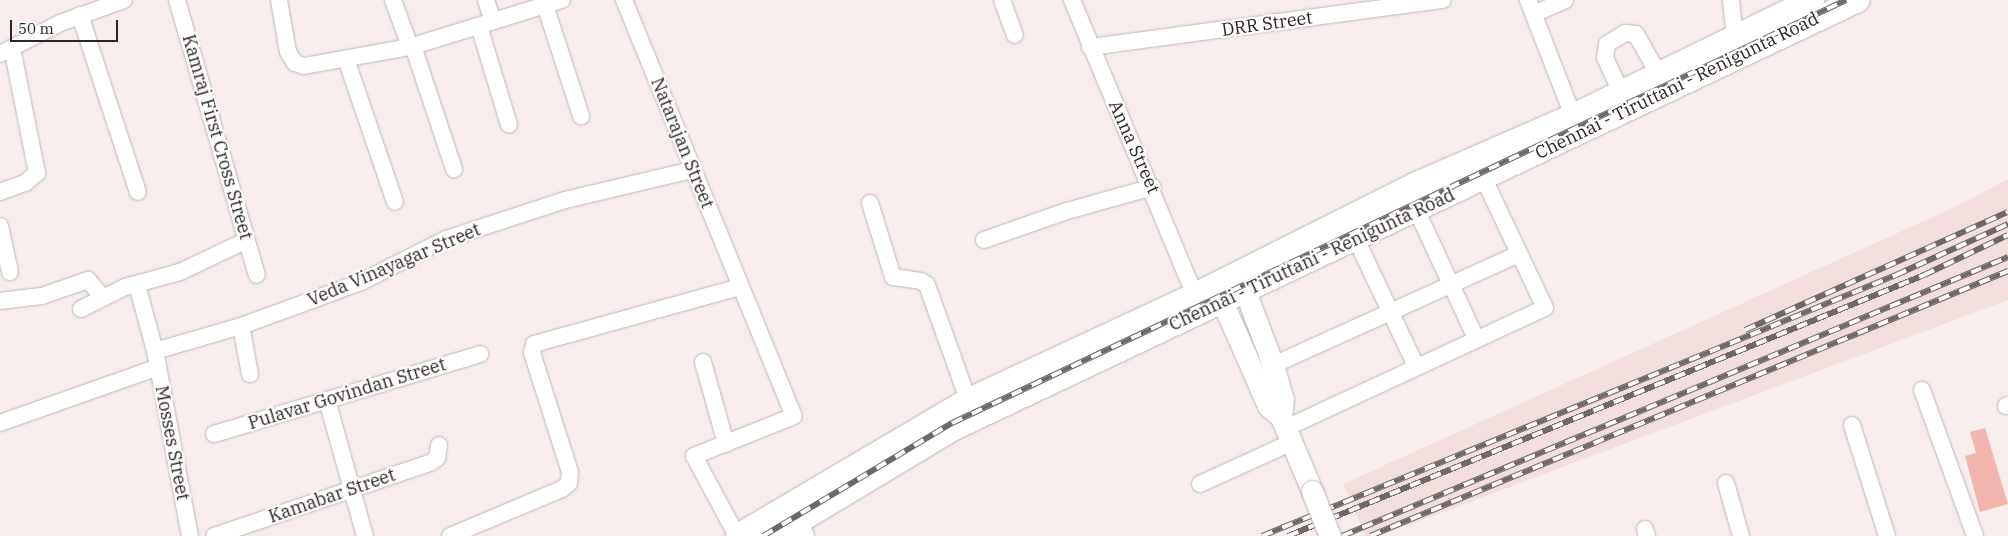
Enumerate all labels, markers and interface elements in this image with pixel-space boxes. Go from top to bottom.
street label: DRR Street [1220,7,1314,41]
street label: Chennai - Tiruttani - Renigunta Road [1532,8,1822,164]
scale bar [12,10,120,42]
text: 50 m [18,19,54,38]
street label: Kamraj First Cross Street [177,32,257,242]
street label: Natarajan Street [646,74,718,212]
street label: Anna Street [1104,97,1164,197]
street label: Chennai - Tiruttani - Renigunta Road [1166,184,1458,336]
street label: Veda Vinayagar Street [304,219,484,311]
street label: Pulavar Govindan Street [246,354,448,434]
street label: Mosses Street [150,384,194,502]
street label: Kamabar Street [266,464,398,528]

